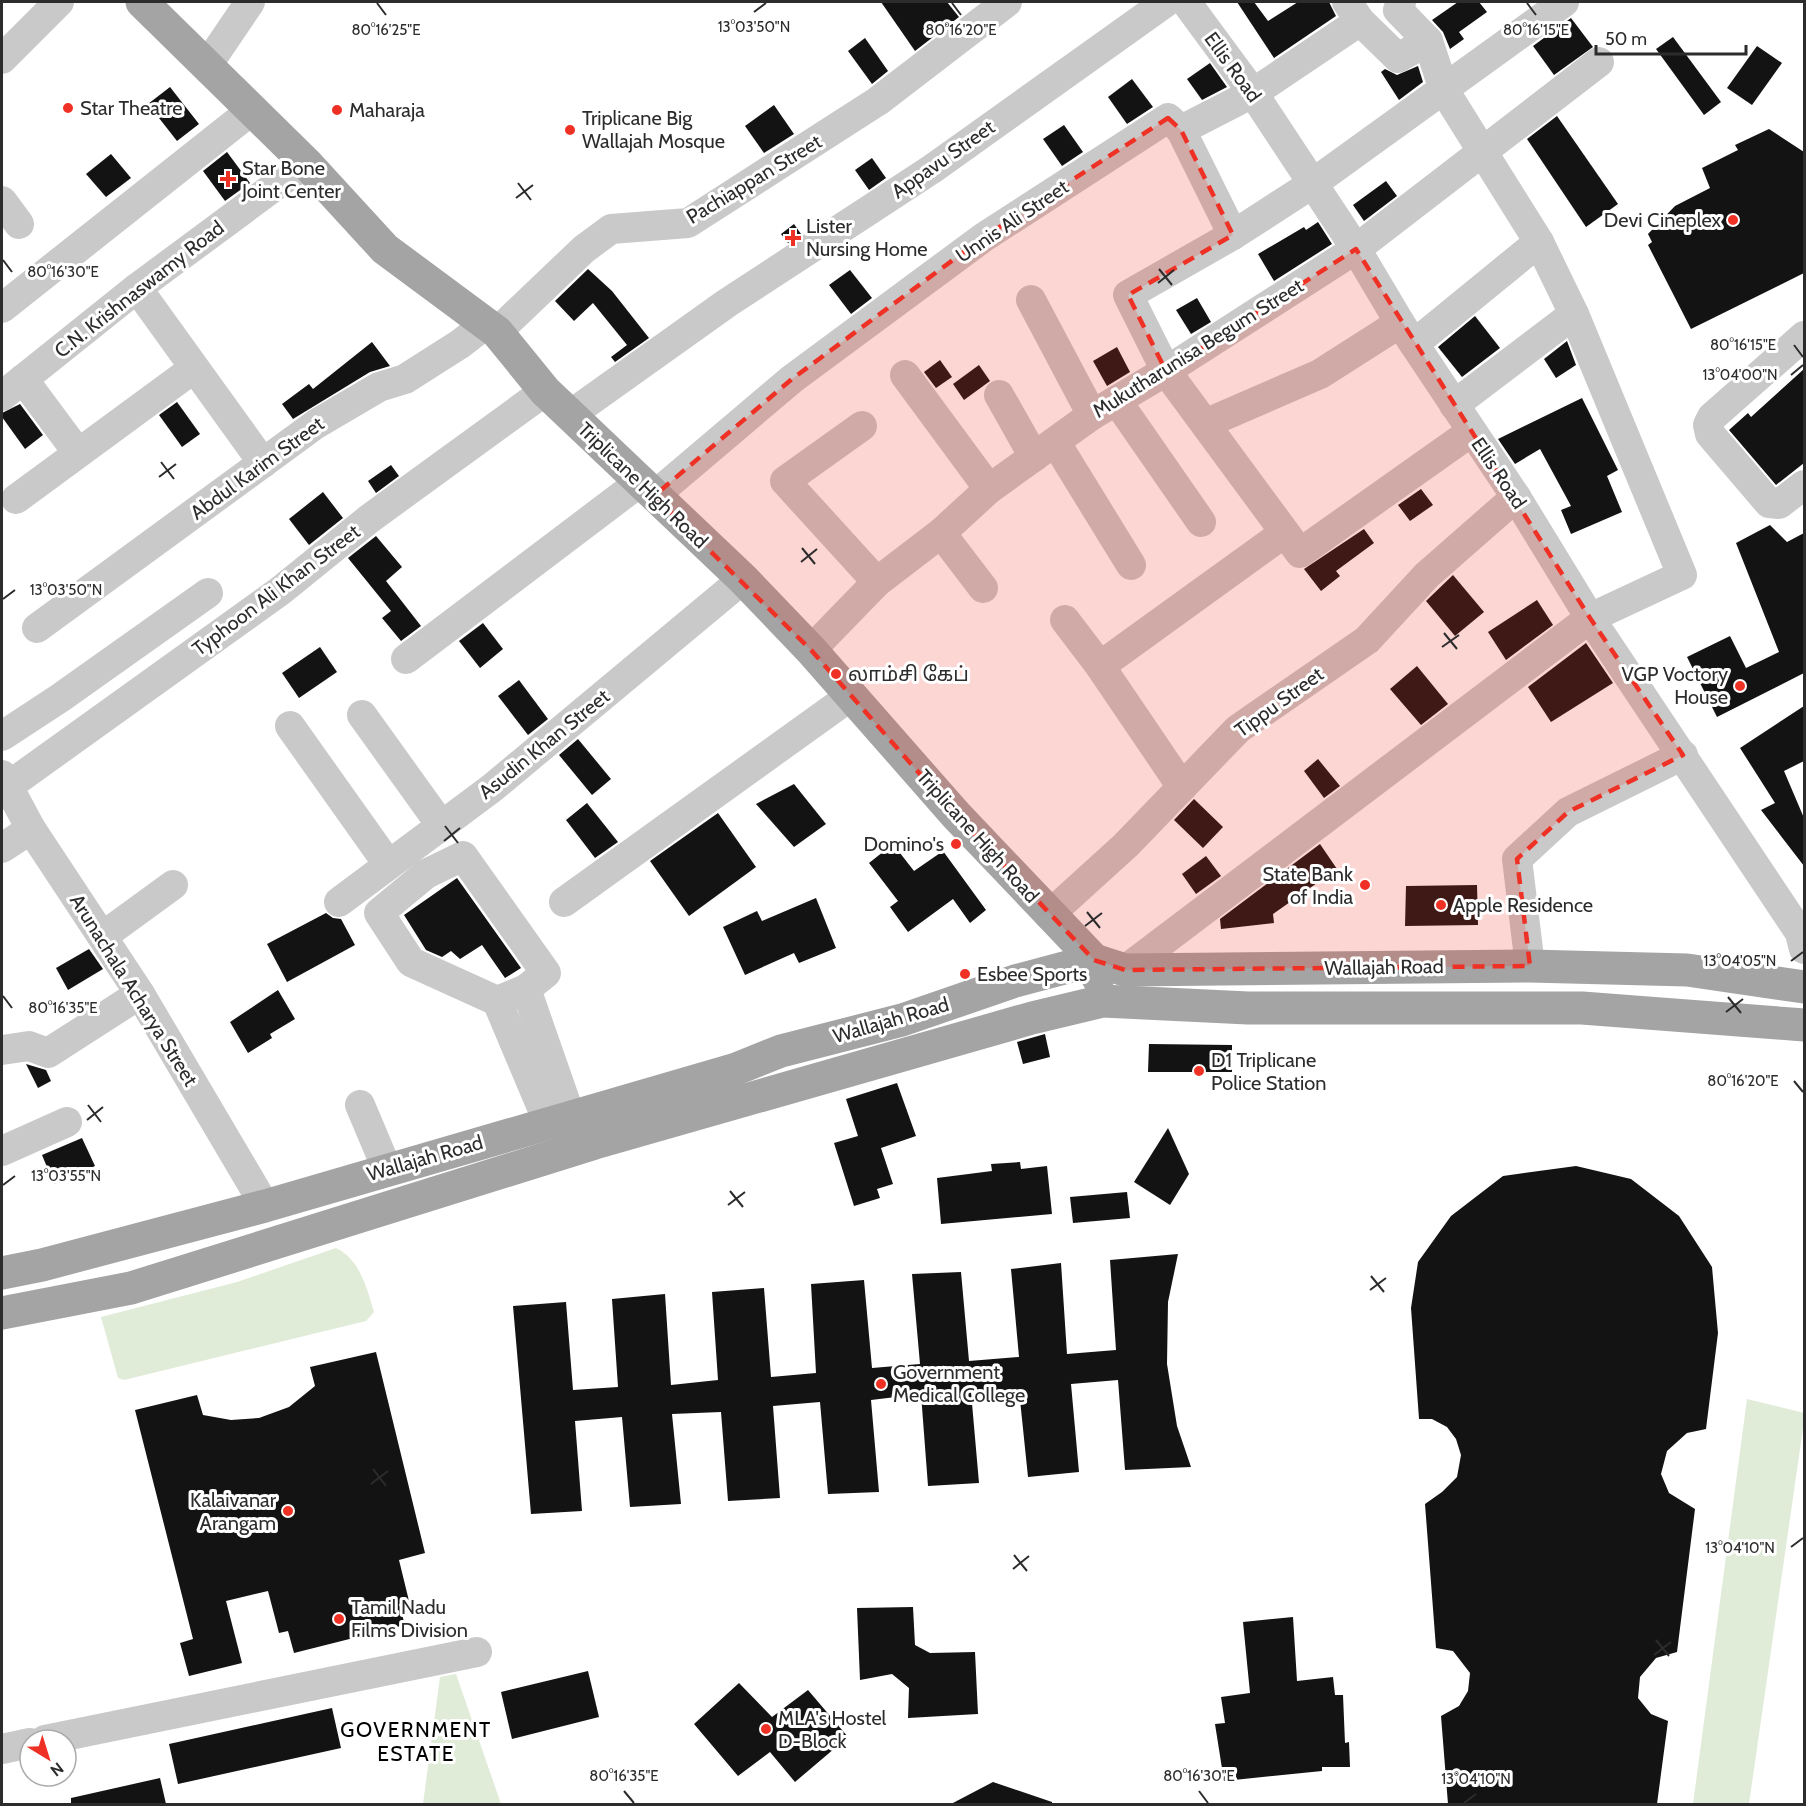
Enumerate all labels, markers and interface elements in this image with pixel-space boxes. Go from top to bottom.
text: 13°03'50"N [718,18,790,36]
scale bar [1596,18,1746,56]
text: 80°16'25"E [351,21,421,39]
text: 80°16'20"E [925,21,997,39]
text: 80°16'15"E [1503,21,1569,39]
street label: Ellis Road [1200,27,1266,107]
text: 50 m [1605,28,1647,50]
place label: Star Theatre [80,96,183,120]
place label: Maharaja [349,98,425,122]
marker: Star Theatre [61,101,75,115]
marker: Maharaja [330,103,344,117]
place label: Triplicane Big Wallajah Mosque [582,106,725,153]
street label: Appavu Street [887,115,999,203]
marker: Triplicane Big Wallajah Mosque [563,123,577,137]
street label: Pachiappan Street [682,129,826,229]
place label: Star Bone Joint Center [241,156,342,203]
marker: Star Bone Joint Center [219,170,237,188]
street label: Unnis Ali Street [951,174,1073,267]
place label: Devi Cineplex [1604,208,1722,232]
marker: Devi Cineplex [1726,213,1740,227]
place label: Lister Nursing Home [806,214,927,261]
street label: C.N. Krishnaswamy Road [49,215,229,363]
marker: Lister Nursing Home [784,229,802,247]
text: 80°16'30"E [27,263,99,281]
street label: Mukutharunisa Begum Street [1088,273,1308,423]
text: 80°16'15"E [1710,336,1776,354]
text: 13°04'00"N [1702,366,1778,384]
street label: Abdul Karim Street [186,411,329,524]
street label: Triplicane High Road [573,417,713,553]
street label: Ellis Road [1466,433,1532,513]
street label: Typhoon Ali Khan Street [188,519,365,661]
text: 13°03'50"N [30,581,102,599]
place label: லாம்சி கேப் [848,662,969,686]
street label: Tippu Street [1230,662,1328,742]
place label: VGP Voctory House [1622,662,1728,709]
marker: லாம்சி கேப் [829,667,843,681]
marker: VGP Voctory House [1733,679,1747,693]
street label: Asudin Khan Street [474,684,614,804]
street label: Triplicane High Road [912,764,1044,908]
place label: Domino's [864,832,944,856]
marker: Domino's [949,837,963,851]
place label: State Bank of India [1262,862,1353,909]
marker: State Bank of India [1358,878,1372,892]
street label: Arunachala Acharya Street [65,890,203,1091]
place label: Apple Residence [1453,893,1593,917]
marker: Apple Residence [1434,898,1448,912]
text: 13°04'05"N [1704,952,1776,970]
street label: Wallajah Road [1324,954,1444,980]
place label: Esbee Sports [977,962,1087,986]
marker: Esbee Sports [958,967,972,981]
street label: Wallajah Road [830,992,952,1048]
text: 80°16'35"E [28,999,98,1017]
place label: D1 Triplicane Police Station [1211,1048,1327,1095]
marker: D1 Triplicane Police Station [1192,1064,1206,1078]
text: 80°16'20"E [1707,1072,1779,1090]
street label: Wallajah Road [364,1130,486,1186]
text: 13°03'55"N [31,1167,101,1185]
place label: Government Medical College [893,1360,1025,1407]
marker: Government Medical College [874,1377,888,1391]
place label: Kalaivanar Arangam [190,1488,277,1535]
marker: Kalaivanar Arangam [281,1504,295,1518]
text: 13°04'10"N [1705,1539,1775,1557]
place label: Tamil Nadu Films Division [351,1595,468,1642]
marker: Tamil Nadu Films Division [332,1612,346,1626]
place label: MLA's Hostel D-Block [778,1706,887,1753]
district label: GOVERNMENT ESTATE [340,1717,492,1766]
marker: MLA's Hostel D-Block [759,1722,773,1736]
north arrow [18,1728,78,1788]
text: N [47,1758,67,1780]
text: 80°16'35"E [589,1767,659,1785]
text: 80°16'30"E [1163,1767,1235,1785]
text: 13°04'10"N [1441,1770,1511,1788]

